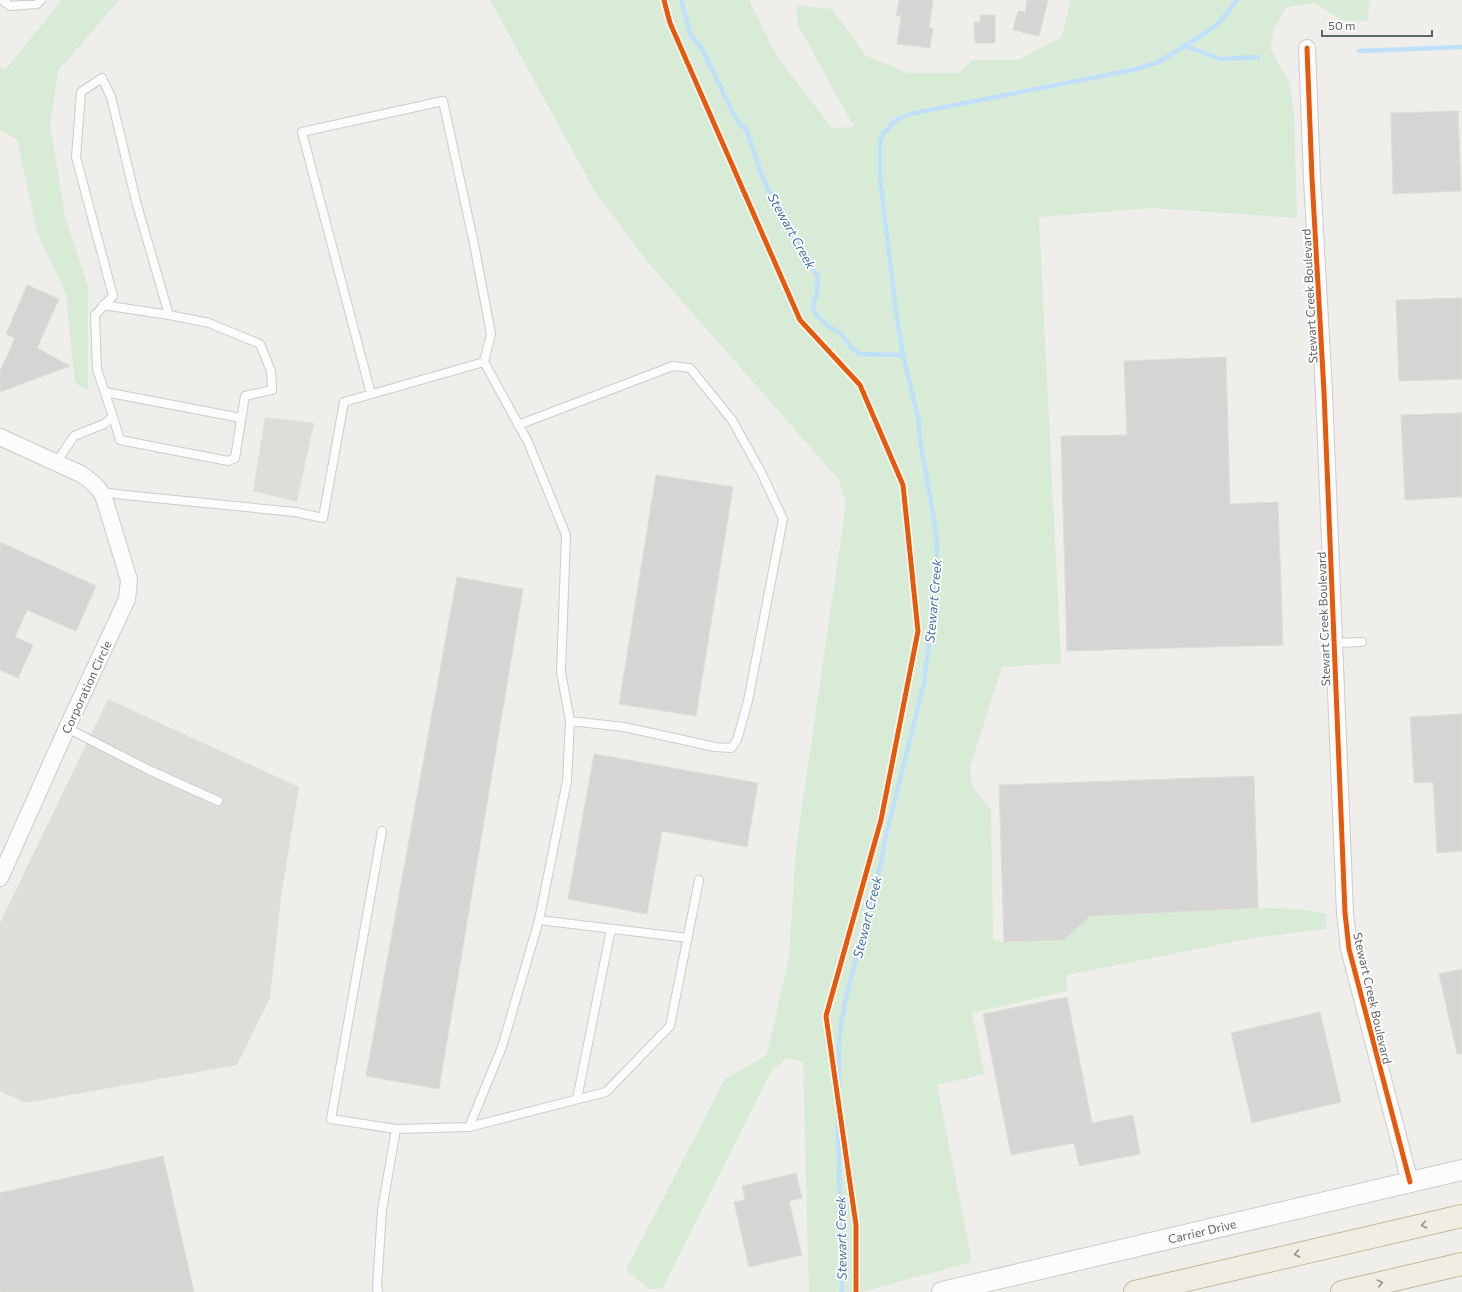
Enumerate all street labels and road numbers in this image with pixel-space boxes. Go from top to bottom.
street label: Stewart Creek Boulevard [1298,228,1320,364]
street label: Stewart Creek Boulevard [1314,551,1332,687]
street label: Corporation Circle [58,638,114,736]
street label: Stewart Creek Boulevard [1351,931,1395,1065]
street label: Carrier Drive [1166,1216,1237,1246]

